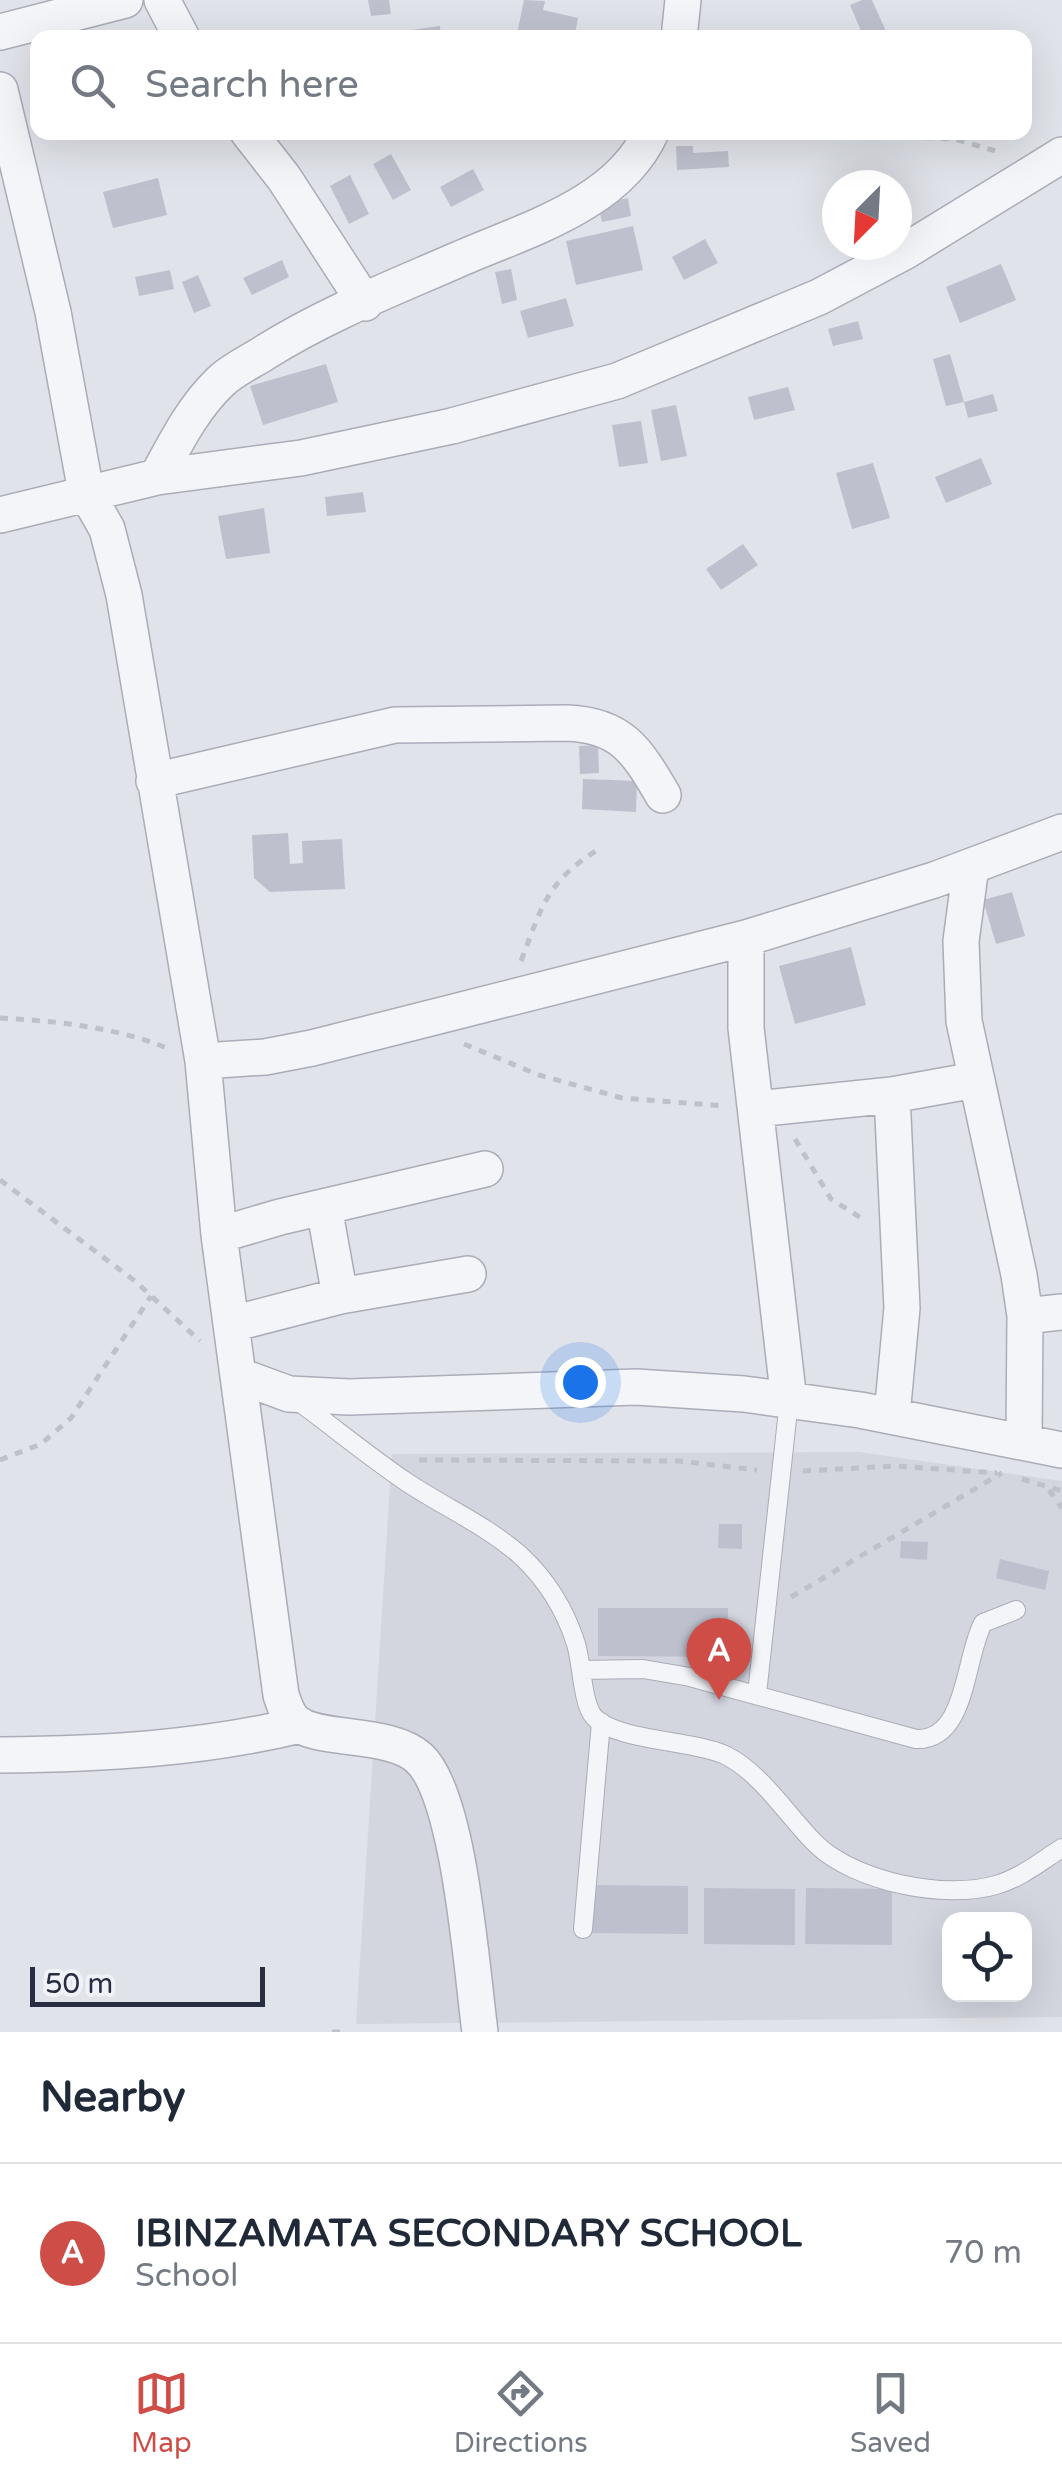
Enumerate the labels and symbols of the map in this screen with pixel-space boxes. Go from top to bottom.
north arrow [822,170,912,260]
your location [555,1357,606,1408]
pin: A [686,1618,752,1700]
scale bar [30,1962,265,2006]

